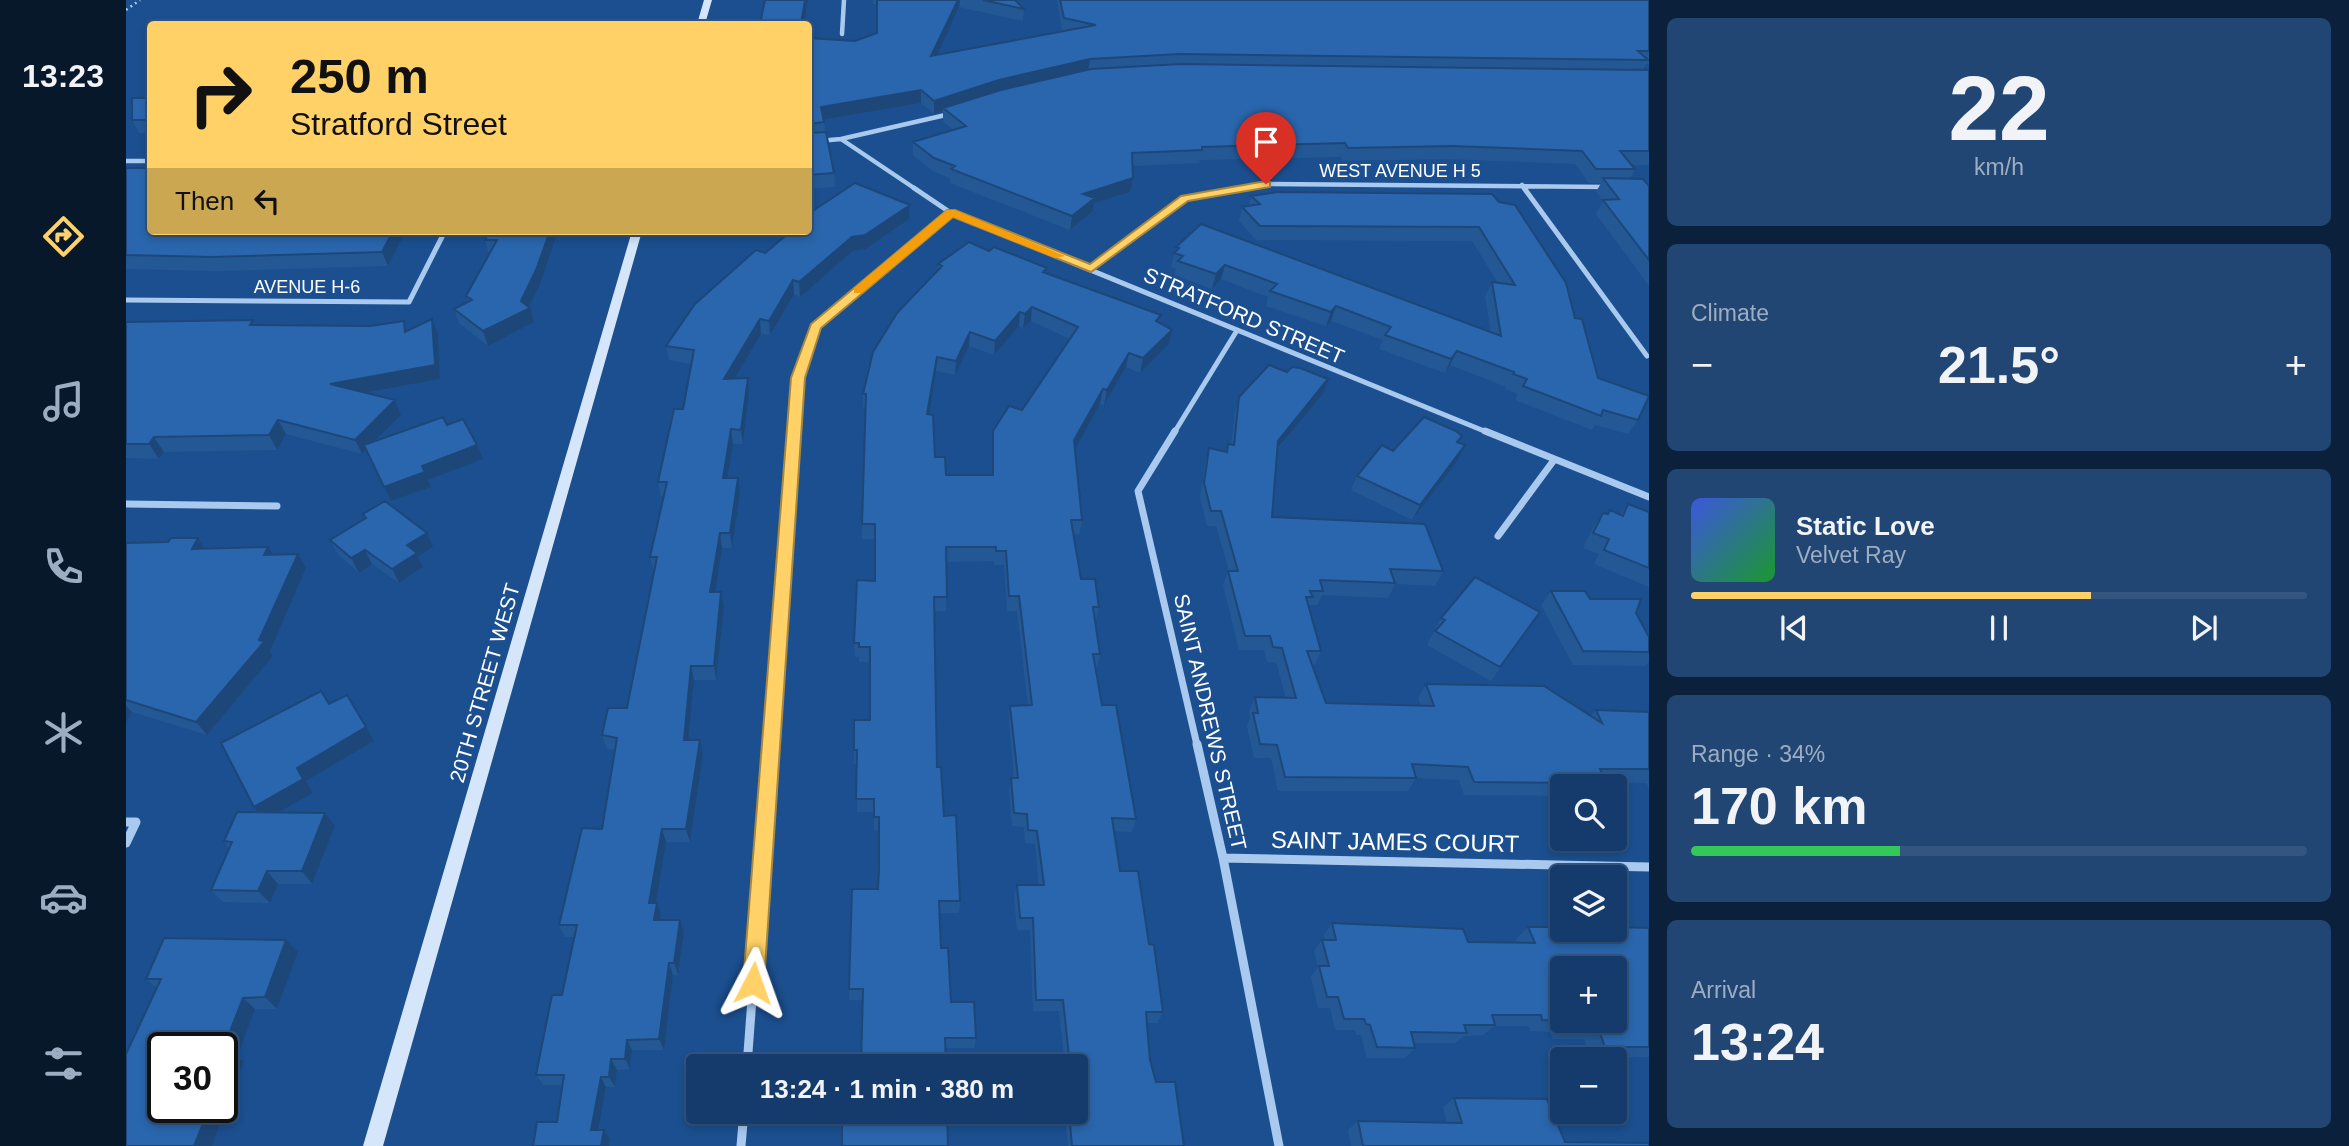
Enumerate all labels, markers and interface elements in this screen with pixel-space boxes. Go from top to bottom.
icon: right [175,49,266,140]
text: 250 m [290,49,429,103]
text: 13:23 [22,58,104,94]
text: 22 [1948,58,2050,159]
text: Stratford Street [290,106,507,142]
pin [1236,112,1296,184]
icon: arrive [1247,123,1285,161]
text: km/h [1974,154,2024,180]
street label: WEST AVENUE H 5 [1319,161,1481,181]
icon: left [248,182,286,220]
text: Then [175,186,234,216]
icon: directions [39,212,88,261]
street label: STRATFORD STREET [1141,263,1348,368]
street label: AVENUE H-6 [254,277,360,297]
text: Climate [1691,300,1769,326]
text: 21.5° [1938,336,2060,394]
text: − [1691,344,1713,386]
text: + [2285,344,2307,386]
icon: music [39,377,88,426]
text: Static Love [1796,511,1935,541]
icon: phone [39,542,88,591]
text: Velvet Ray [1796,542,1906,568]
street label: 20TH STREET WEST [445,580,524,785]
street label: SAINT ANDREWS STREET [1170,592,1251,852]
icon: previous [1775,609,1813,647]
icon: pause [1980,609,2018,647]
icon: next [2185,609,2223,647]
icon: climate [39,708,88,757]
text: Range · 34% [1691,741,1825,767]
map controls [1550,774,1627,1124]
button: search [1550,774,1627,851]
text: 170 km [1691,777,1867,835]
street label: SAINT JAMES COURT [1271,826,1520,857]
button: layers [1550,865,1627,942]
icon: car [39,873,88,922]
position arrow [716,946,790,1020]
button: + [1550,956,1627,1033]
text: Arrival [1691,977,1756,1003]
text: 13:24 [1691,1013,1824,1071]
speed limit sign: 30 [147,1032,238,1123]
icon: filters [39,1039,88,1088]
button: − [1550,1047,1627,1124]
text: 13:24 · 1 min · 380 m [760,1074,1014,1104]

